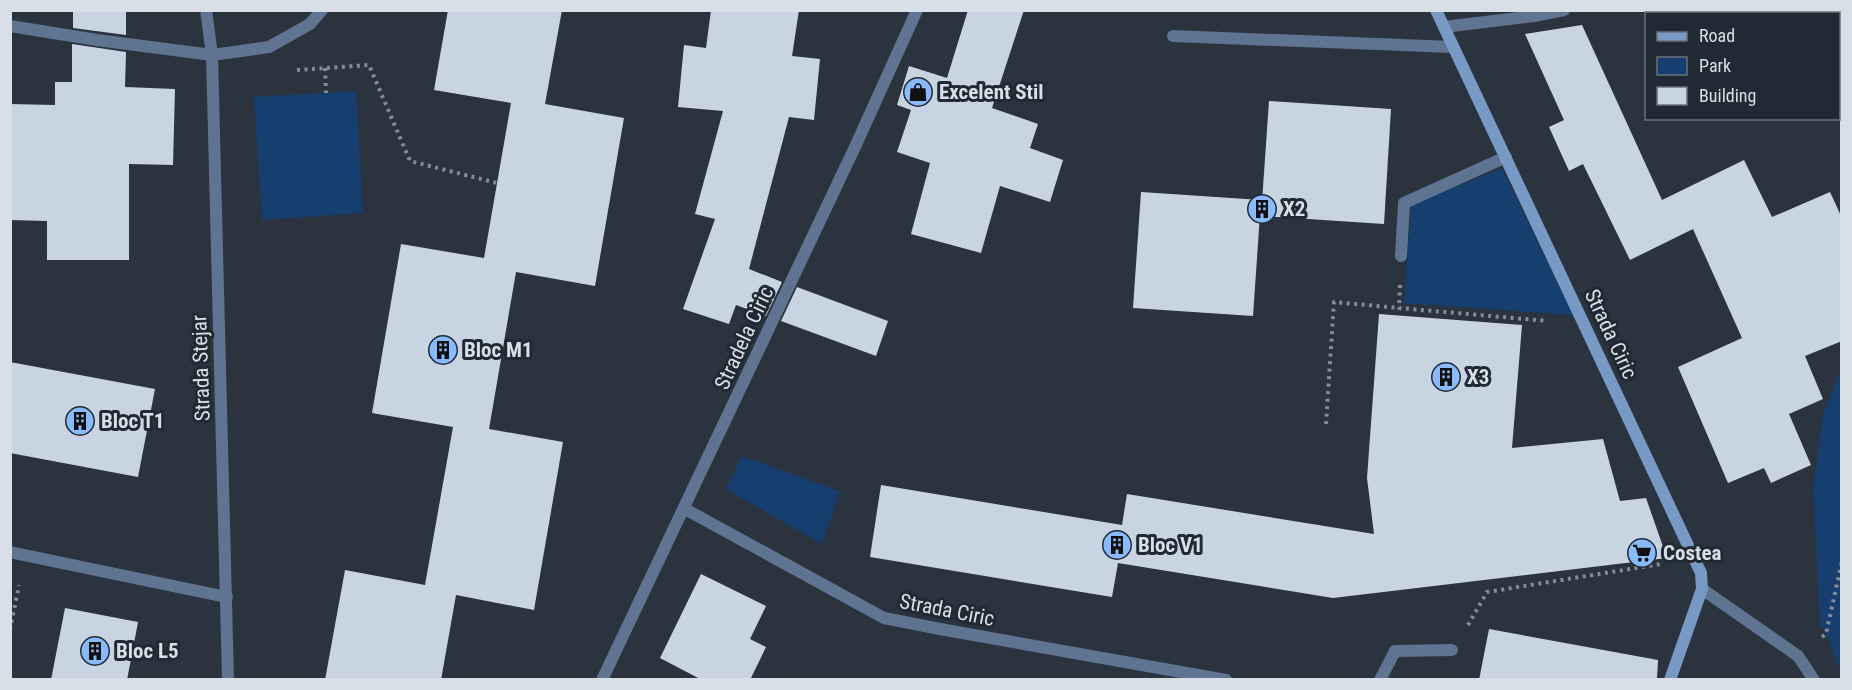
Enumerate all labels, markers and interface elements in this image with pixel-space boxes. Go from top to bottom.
legend [1645,12,1840,120]
text: Road [1699,25,1735,46]
text: Park [1699,55,1731,76]
shop icon: Excelent Stil [902,76,934,108]
place label: Excelent Stil [939,80,1044,104]
text: Building [1699,85,1756,106]
building icon: X2 [1246,193,1278,225]
place label: X2 [1283,197,1305,221]
street label: Stradela Ciric [710,283,778,393]
street label: Strada Ciric [1580,285,1642,383]
street label: Strada Stejar [187,314,215,422]
building icon: Bloc M1 [427,334,459,366]
place label: Bloc M1 [464,338,533,362]
building icon: X3 [1430,361,1462,393]
place label: X3 [1467,365,1489,389]
building icon: Bloc T1 [64,405,96,437]
place label: Bloc T1 [101,409,164,433]
building icon: Bloc V1 [1101,529,1133,561]
place label: Bloc V1 [1138,533,1203,557]
supermarket icon: Costea [1626,537,1658,569]
place label: Costea [1663,541,1721,565]
street label: Strada Ciric [898,589,996,631]
building icon: Bloc L5 [79,635,111,667]
place label: Bloc L5 [116,639,179,663]

